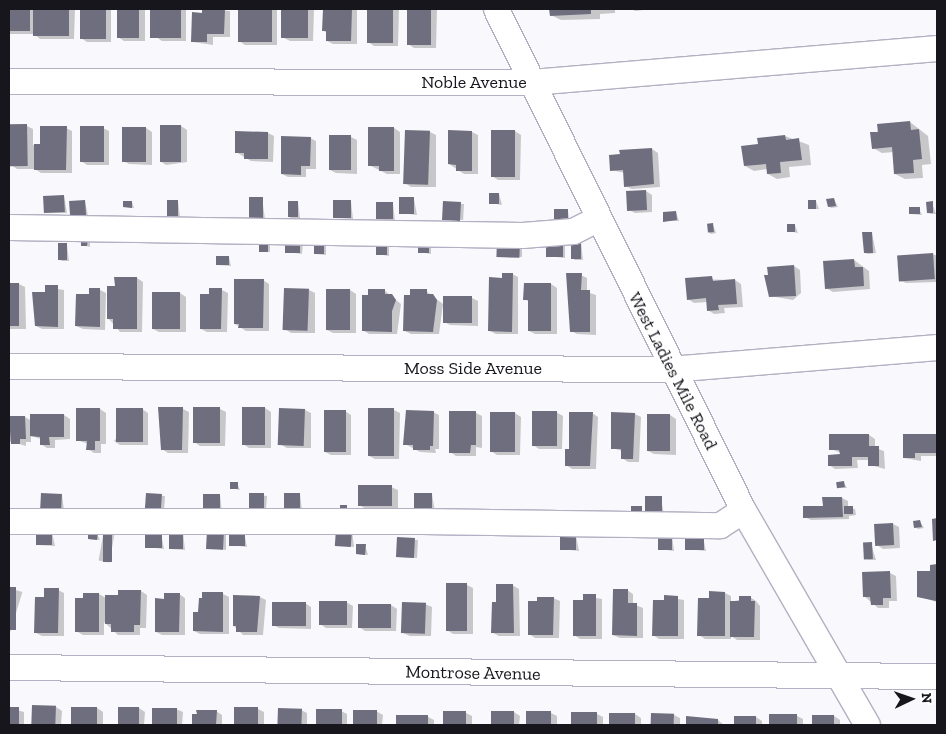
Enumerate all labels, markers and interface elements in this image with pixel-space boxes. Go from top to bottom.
street label: Noble Avenue [421,71,527,93]
street label: West Ladies Mile Road [624,289,722,453]
street label: Moss Side Avenue [404,357,542,379]
street label: Montrose Avenue [405,661,541,685]
north arrow [886,674,936,724]
text: N [918,692,935,704]

